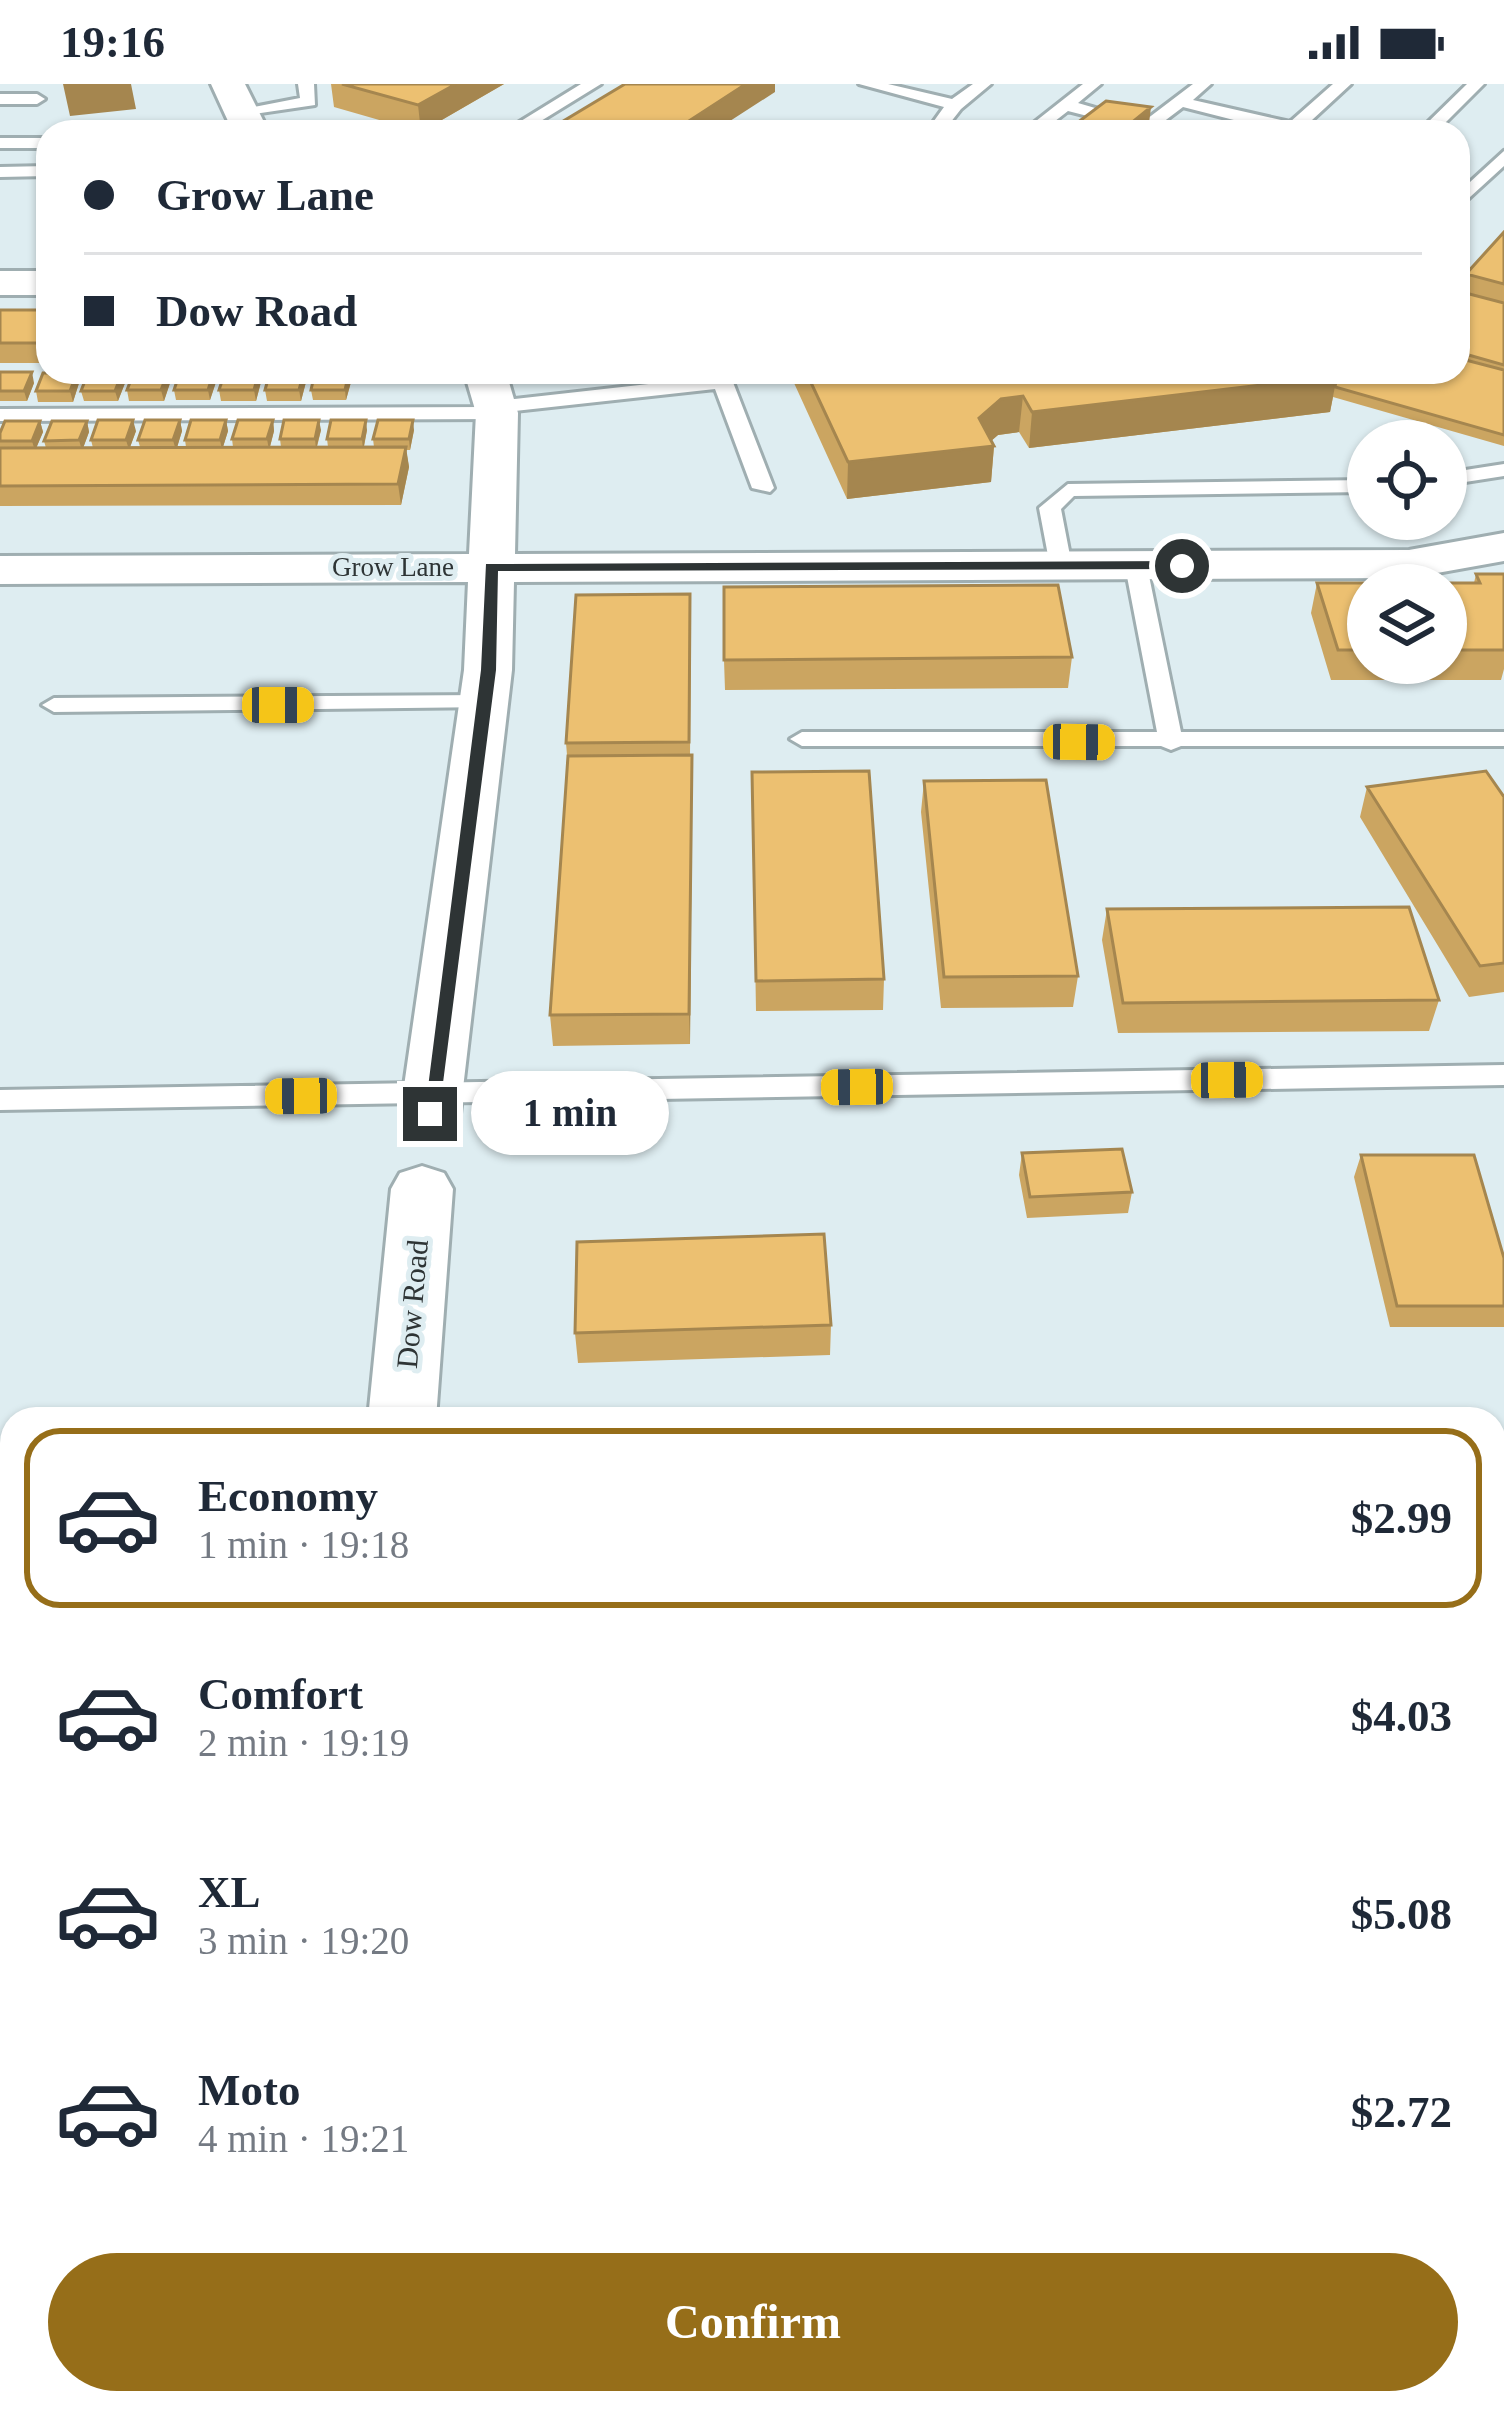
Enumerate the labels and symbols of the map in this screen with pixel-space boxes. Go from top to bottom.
route start [1155,539,1209,593]
street label: Grow Lane [332,552,454,582]
car [242,687,314,723]
car [1043,723,1115,761]
car [1191,1061,1263,1099]
car [821,1068,893,1106]
callout: 1 min [472,1072,670,1156]
car [265,1077,337,1115]
route end [403,1087,457,1141]
street label: Dow Road [390,1238,434,1370]

